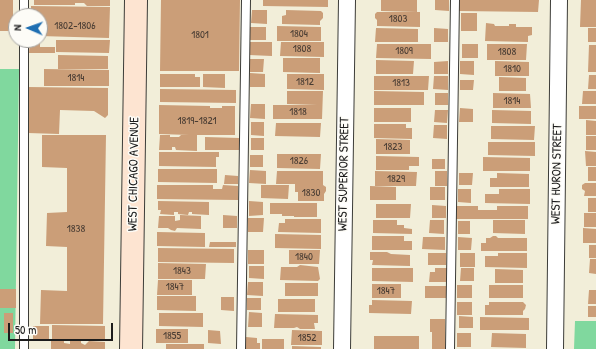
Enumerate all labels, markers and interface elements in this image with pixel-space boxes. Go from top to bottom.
north arrow [8,8,48,48]
house number: 1803 [389,12,407,26]
house number: 1802-1806 [54,19,96,33]
text: N [10,24,24,31]
house number: 1804 [290,27,308,41]
house number: 1801 [191,28,209,42]
house number: 1808 [293,42,311,56]
house number: 1809 [395,44,413,58]
house number: 1808 [498,45,516,59]
house number: 1810 [503,62,521,76]
house number: 1814 [68,71,84,85]
house number: 1812 [296,75,314,89]
house number: 1813 [392,76,410,90]
house number: 1814 [504,94,520,108]
house number: 1818 [289,105,307,119]
house number: 1819-1821 [177,114,217,128]
street label: WEST CHICAGO AVENUE [125,117,143,231]
street label: WEST SUPERIOR STREET [335,117,353,231]
street label: WEST HURON STREET [548,124,566,224]
house number: 1823 [384,140,402,154]
house number: 1826 [290,154,308,168]
house number: 1829 [387,172,405,186]
house number: 1830 [302,186,320,200]
house number: 1838 [67,222,85,236]
house number: 1840 [295,250,313,264]
house number: 1843 [173,264,191,278]
house number: 1847 [166,280,184,294]
house number: 1847 [377,284,395,298]
scale bar [10,315,115,341]
text: 50 m [15,321,36,338]
house number: 1855 [163,329,181,343]
house number: 1852 [298,331,316,345]

